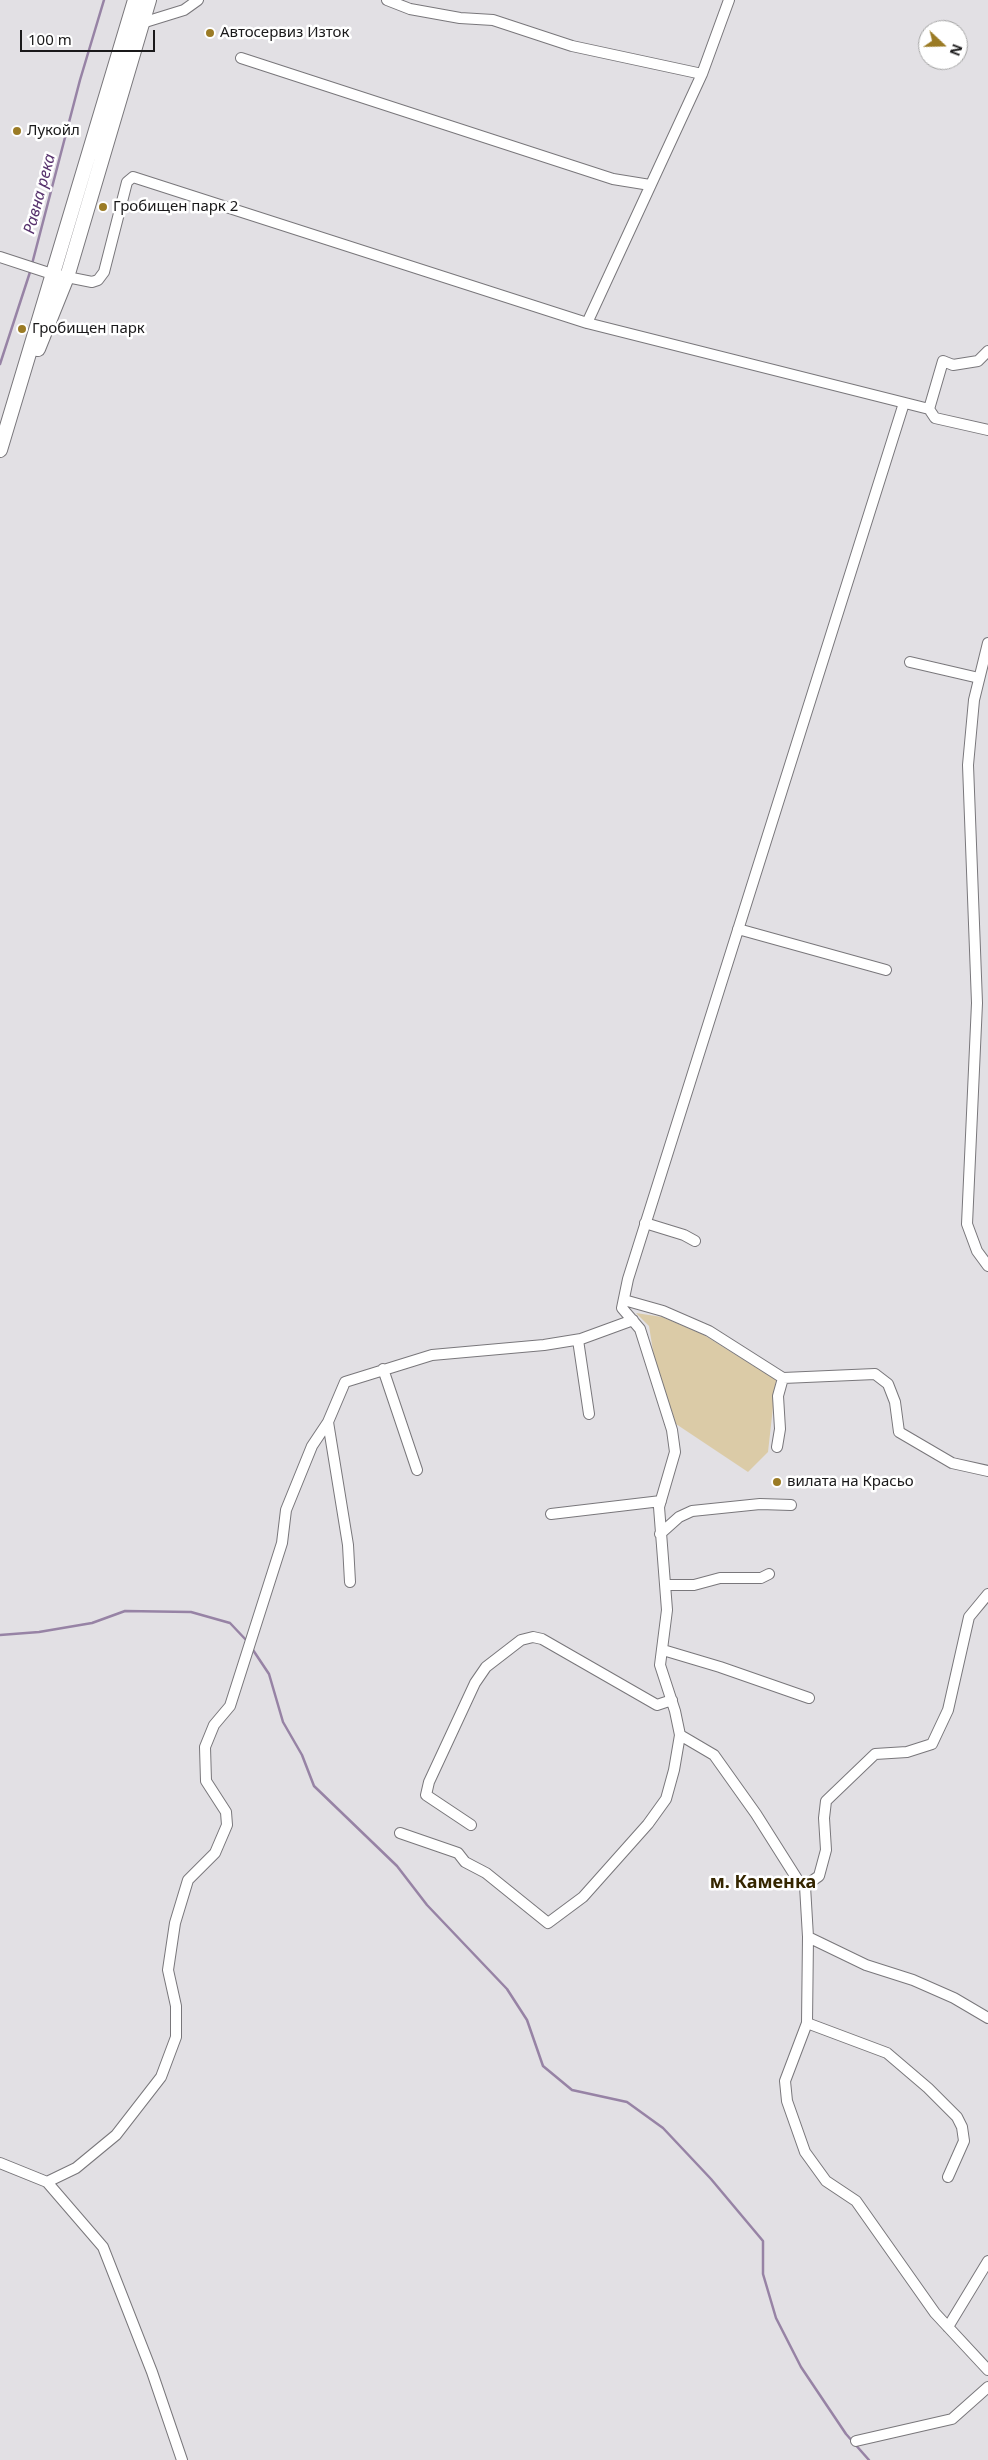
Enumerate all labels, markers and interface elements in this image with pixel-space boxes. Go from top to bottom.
scale bar [22,20,158,52]
north arrow [918,20,968,70]
place label: Автосервиз Изток [220,24,349,42]
marker: Автосервиз Изток [204,27,216,39]
text: 100 m [28,29,72,49]
text: N [946,41,967,59]
place label: Лукойл [27,122,80,140]
marker: Лукойл [11,125,23,137]
water label: Равна река [20,152,60,236]
place label: Гробищен парк 2 [113,198,238,216]
marker: Гробищен парк 2 [97,201,109,213]
place label: Гробищен парк [32,320,145,338]
marker: Гробищен парк [16,323,28,335]
place label: вилата на Красьо [787,1473,914,1491]
marker: вилата на Красьо [771,1476,783,1488]
district label: м. Каменка [710,1872,816,1894]

